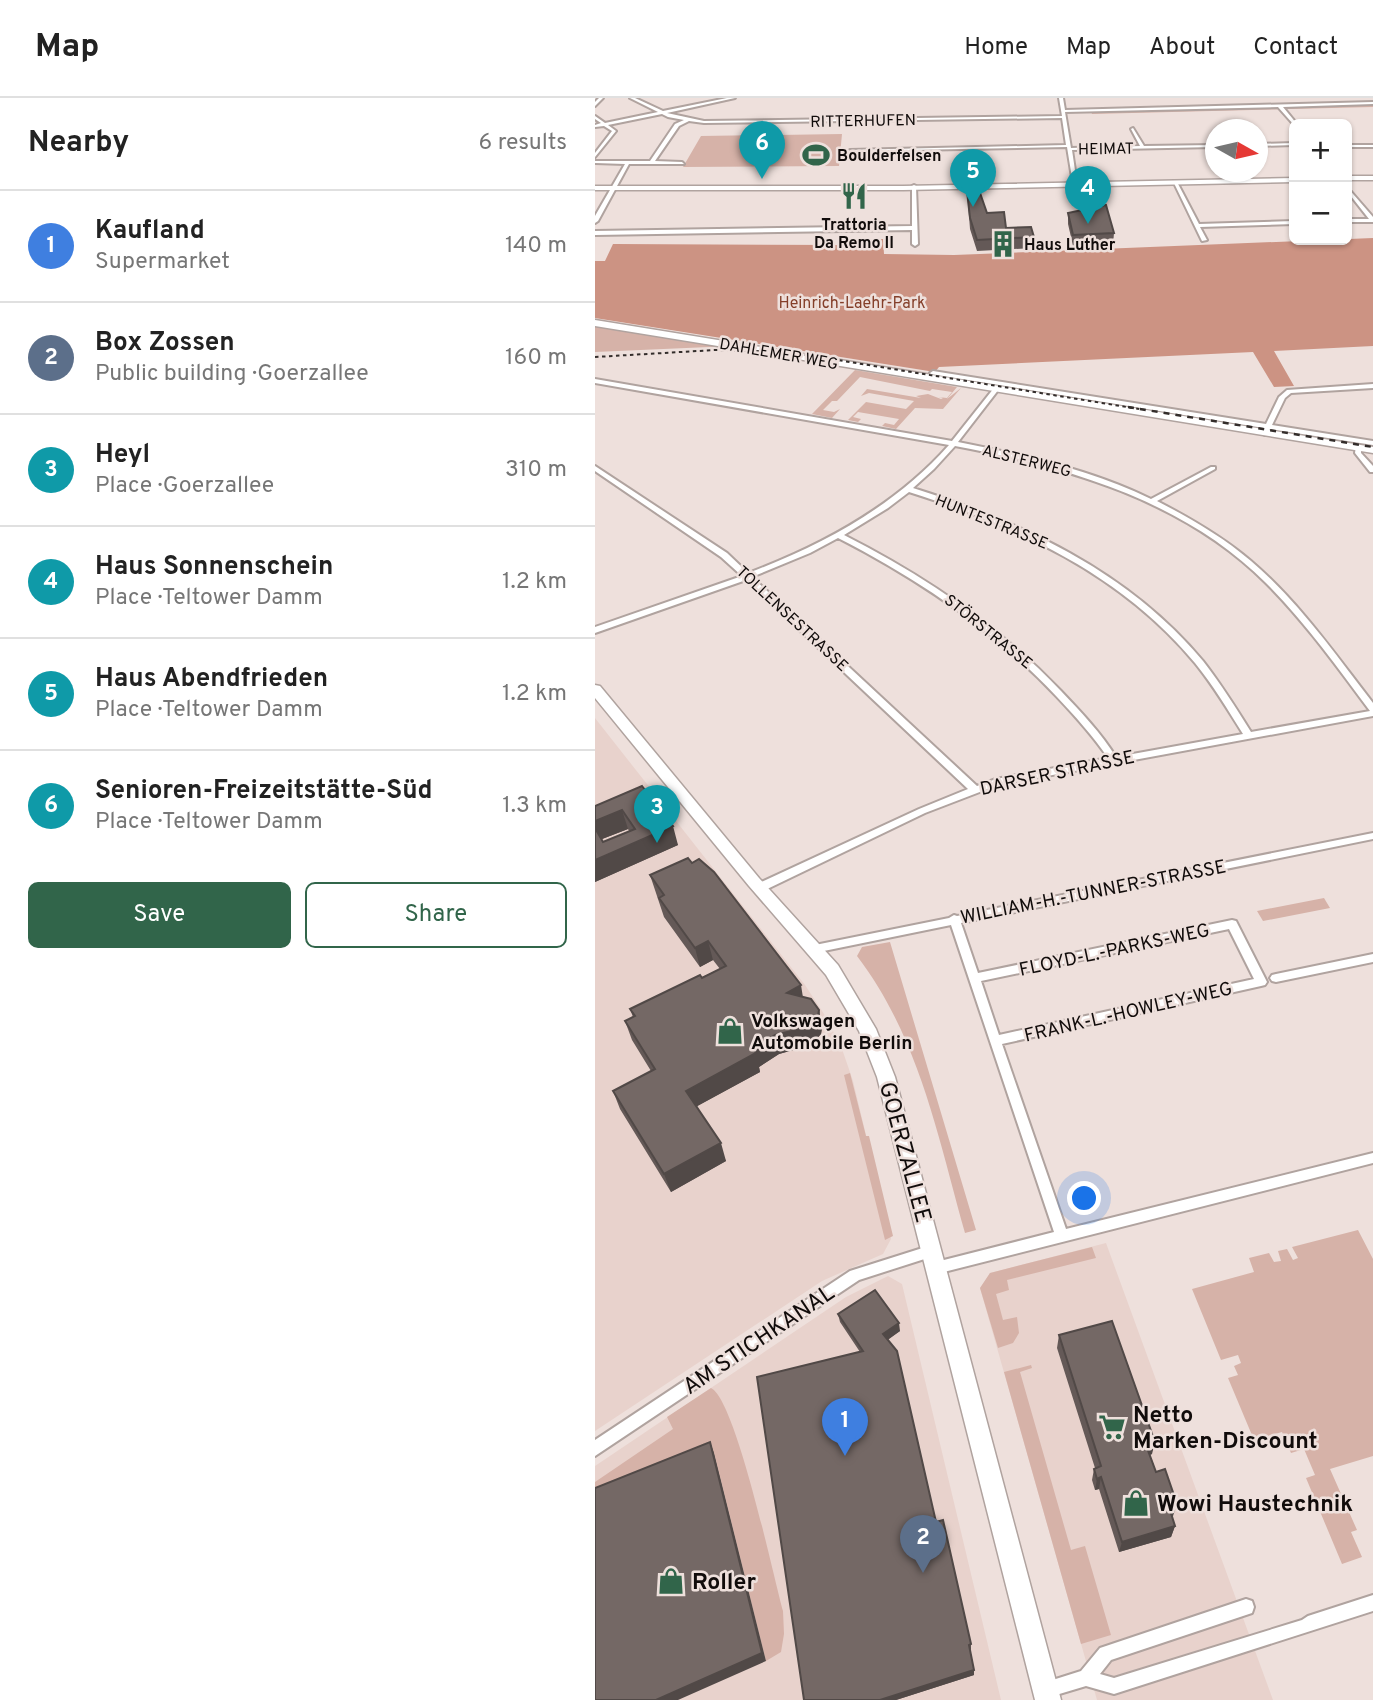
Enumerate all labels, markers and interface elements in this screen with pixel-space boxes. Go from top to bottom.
text: Map [35,27,99,69]
text: Home [964,33,1028,63]
text: Map [1066,33,1111,63]
text: About [1149,33,1215,63]
text: Contact [1253,33,1338,63]
street label: RITTERHUFEN [810,111,916,133]
north arrow [1205,119,1268,182]
map controls [1289,119,1352,245]
button: + [1289,119,1352,182]
pin: 6 [739,121,785,179]
text: Nearby [28,125,129,162]
text: 6 results [479,129,567,158]
sports icon: Boulderfelsen [801,140,831,170]
street label: HEIMAT [1078,140,1134,160]
place label: Boulderfelsen [837,147,942,167]
pin: 5 [950,149,996,207]
pin: 4 [1065,166,1111,224]
restaurant icon: Trattoria Da Remo II [839,181,869,211]
button: − [1289,182,1352,245]
text: Kaufland [95,215,205,248]
place label: Trattoria Da Remo II [814,216,894,254]
building icon: Haus Luther [988,229,1018,259]
text: 1 [46,232,56,261]
text: 140 m [505,232,567,261]
place label: Haus Luther [1024,236,1116,256]
text: Supermarket [95,248,230,277]
park label: Heinrich-Laehr-Park [778,294,926,314]
text: Box Zossen [95,327,235,360]
street label: DAHLEMER WEG [718,335,840,375]
text: 2 [44,344,58,373]
text: 160 m [505,344,567,373]
text: Public building · Goerzallee [95,360,369,389]
text: Heyl [95,439,150,472]
street label: ALSTERWEG [980,441,1073,483]
text: 3 [44,456,58,485]
text: 310 m [505,456,567,485]
text: Place · Goerzallee [95,472,274,501]
street label: HUNTESTRASSE [932,491,1051,555]
text: Haus Sonnenschein [95,551,333,584]
street label: TOLLENSESTRASSE [731,562,852,677]
text: 4 [44,568,58,597]
text: 1.2 km [502,568,567,597]
text: Place · Teltower Damm [95,584,323,613]
street label: STÖRSTRASSE [939,589,1037,674]
text: Haus Abendfrieden [95,663,328,696]
text: 5 [44,680,58,709]
text: 1.2 km [502,680,567,709]
text: Place · Teltower Damm [95,696,323,725]
street label: DARSER STRASSE [978,746,1137,802]
text: Senioren-Freizeitstätte-Süd [95,775,433,808]
pin: 3 [634,785,680,843]
text: 6 [44,792,58,821]
text: 1.3 km [502,792,567,821]
text: Place · Teltower Damm [95,808,323,837]
street label: WILLIAM-H.-TUNNER-STRASSE [958,855,1228,931]
button: Save [28,882,291,948]
button: Share [305,882,567,948]
street label: FLOYD-L.-PARKS-WEG [1017,919,1212,983]
street label: FRANK-L.-HOWLEY-WEG [1022,977,1235,1049]
place label: Volkswagen Automobile Berlin [751,1010,912,1056]
shop icon: Volkswagen Automobile Berlin [715,1016,745,1046]
street label: GOERZALLEE [871,1079,936,1226]
your location [1067,1181,1101,1215]
street label: AM STICHKANAL [678,1279,841,1403]
pin: 1 [822,1398,868,1456]
place label: Netto Marken-Discount [1133,1402,1318,1457]
supermarket icon: Netto Marken-Discount [1097,1412,1127,1442]
shop icon: Wowi Haustechnik [1121,1488,1151,1518]
place label: Wowi Haustechnik [1157,1491,1353,1520]
pin: 2 [900,1515,946,1573]
shop icon: Roller [656,1566,686,1596]
place label: Roller [692,1569,756,1598]

